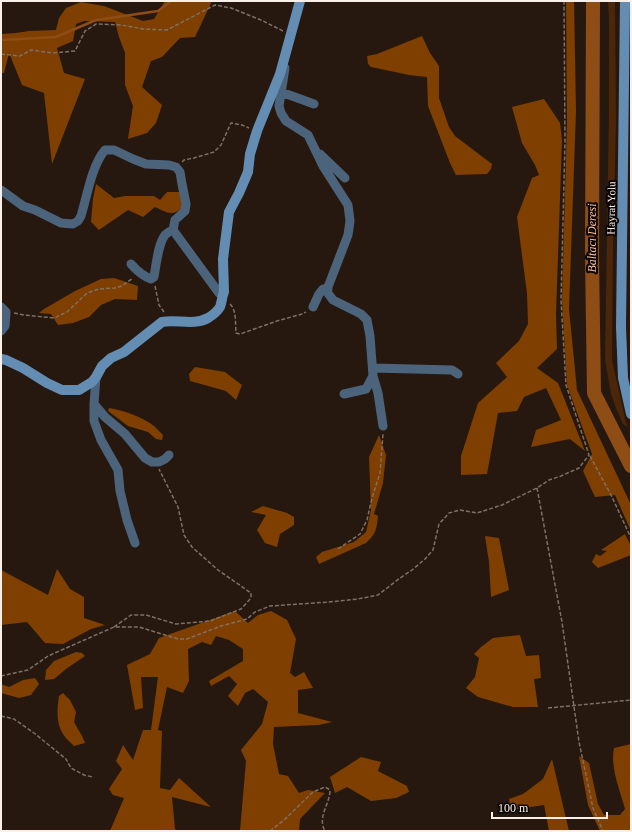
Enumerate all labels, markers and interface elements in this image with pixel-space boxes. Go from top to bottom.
street label: Hayrat Yolu [605,181,617,235]
water label: Baltacı Deresi [585,203,599,273]
scale bar [492,794,607,820]
text: 100 m [498,801,529,815]

